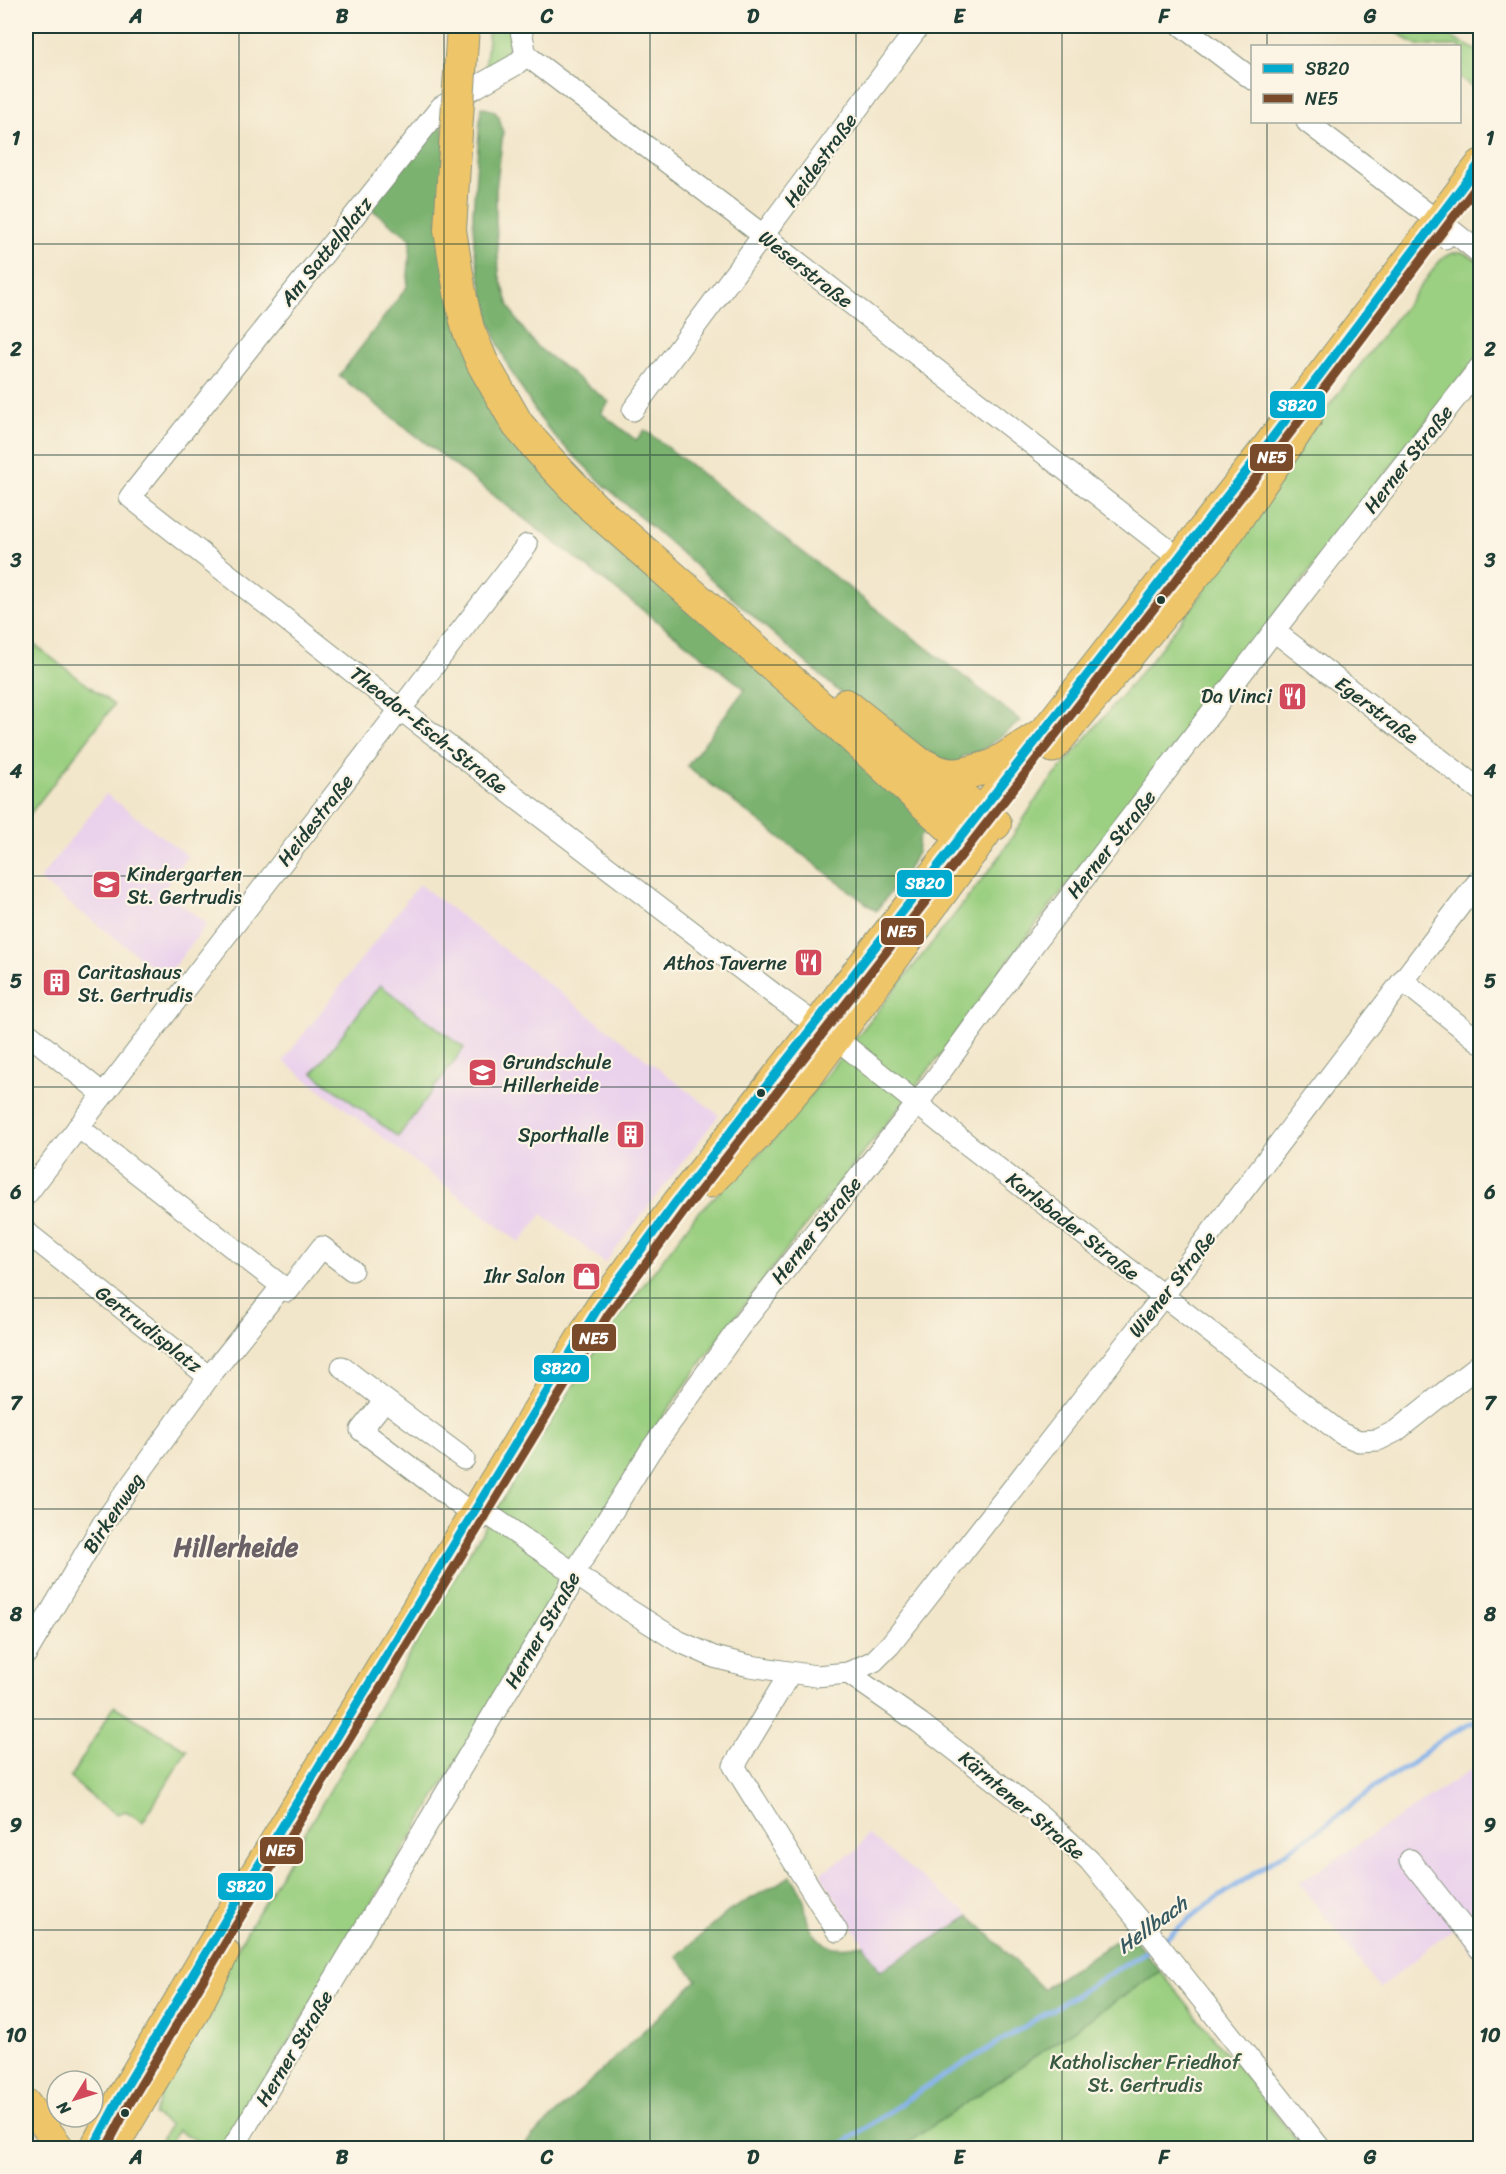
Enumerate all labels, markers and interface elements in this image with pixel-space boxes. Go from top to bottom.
text: A [128,0,143,34]
text: B [336,0,349,34]
text: C [540,0,554,34]
text: D [747,0,760,34]
text: E [953,0,966,34]
text: F [1158,0,1171,34]
text: G [1363,0,1377,34]
legend [1251,45,1461,123]
text: SB20 [1305,53,1350,85]
text: NE5 [1305,83,1338,115]
street label: Heidestraße [774,106,867,215]
text: 1 [12,121,21,156]
text: 1 [1486,121,1495,156]
street label: Am Sattelplatz [270,188,382,315]
street label: Weserstraße [751,221,861,318]
text: 2 [9,332,22,367]
text: 2 [1483,332,1496,367]
line badge: SB20 [1269,390,1326,419]
text: SB20 [1276,391,1317,420]
street label: Herner Straße [1354,397,1462,522]
line badge: NE5 [1249,443,1294,472]
text: NE5 [1256,443,1287,472]
text: 3 [10,543,22,578]
text: 3 [1484,543,1496,578]
unlabelled marker [1155,594,1167,606]
street label: Theodor-Esch-Straße [342,657,516,804]
street label: Egerstraße [1327,667,1427,754]
place label: Da Vinci [1201,679,1272,714]
restaurant icon: Da Vinci [1277,680,1309,712]
text: 4 [9,754,23,789]
text: 4 [1483,754,1497,789]
street label: Heidestraße [268,766,363,874]
street label: Herner Straße [1057,782,1165,907]
place label: Kindergarten St. Gertrudis [127,857,243,915]
school or university icon: Kindergarten St. Gertrudis [90,869,122,901]
line badge: SB20 [896,869,953,898]
text: SB20 [904,869,945,898]
line badge: NE5 [880,917,925,946]
text: NE5 [886,917,917,946]
place label: Athos Taverne [662,946,787,981]
restaurant icon: Athos Taverne [792,947,824,979]
place label: Caritashaus St. Gertrudis [78,955,194,1013]
text: 5 [10,964,22,999]
text: 5 [1484,964,1496,999]
building icon: Caritashaus St. Gertrudis [41,967,73,999]
place label: Grundschule Hillerheide [503,1045,612,1103]
school or university icon: Grundschule Hillerheide [466,1057,498,1089]
unlabelled marker [755,1087,767,1099]
place label: Sporthalle [518,1118,609,1153]
building icon: Sporthalle [614,1119,646,1151]
street label: Karlsbader Straße [998,1163,1148,1290]
street label: Herner Straße [762,1169,871,1292]
text: 6 [9,1175,22,1210]
text: 6 [1483,1175,1496,1210]
street label: Wiener Straße [1119,1223,1226,1346]
place label: Ihr Salon [483,1259,565,1294]
shop icon: Ihr Salon [570,1260,602,1292]
street label: Gertrudisplatz [87,1276,210,1383]
line badge: NE5 [571,1323,617,1352]
text: NE5 [578,1324,609,1353]
line badge: SB20 [533,1354,590,1383]
text: SB20 [540,1354,581,1383]
text: 7 [10,1386,23,1421]
text: 7 [1484,1386,1497,1421]
street label: Birkenweg [73,1465,154,1561]
district label: Hillerheide [174,1524,299,1570]
street label: Herner Straße [495,1565,590,1696]
text: 8 [9,1597,23,1632]
text: 8 [1483,1597,1497,1632]
street label: Kärntener Straße [950,1742,1093,1869]
text: 9 [10,1808,22,1843]
text: 9 [1484,1808,1496,1843]
line badge: NE5 [259,1836,304,1865]
text: NE5 [265,1836,296,1865]
line badge: SB20 [217,1872,274,1901]
text: SB20 [225,1872,266,1901]
water label: Hellbach [1108,1885,1197,1964]
street label: Herner Straße [246,1983,343,2113]
text: 10 [5,2018,27,2053]
text: 10 [1479,2018,1501,2053]
park label: Katholischer Friedhof St. Gertrudis [1050,2045,1242,2103]
north arrow [45,2069,105,2129]
text: N [48,2094,79,2122]
unlabelled marker [119,2107,131,2119]
text: A [128,2140,143,2174]
text: B [336,2140,349,2174]
text: C [540,2140,554,2174]
text: D [747,2140,760,2174]
text: E [953,2140,966,2174]
text: F [1158,2140,1171,2174]
text: G [1363,2140,1377,2174]

